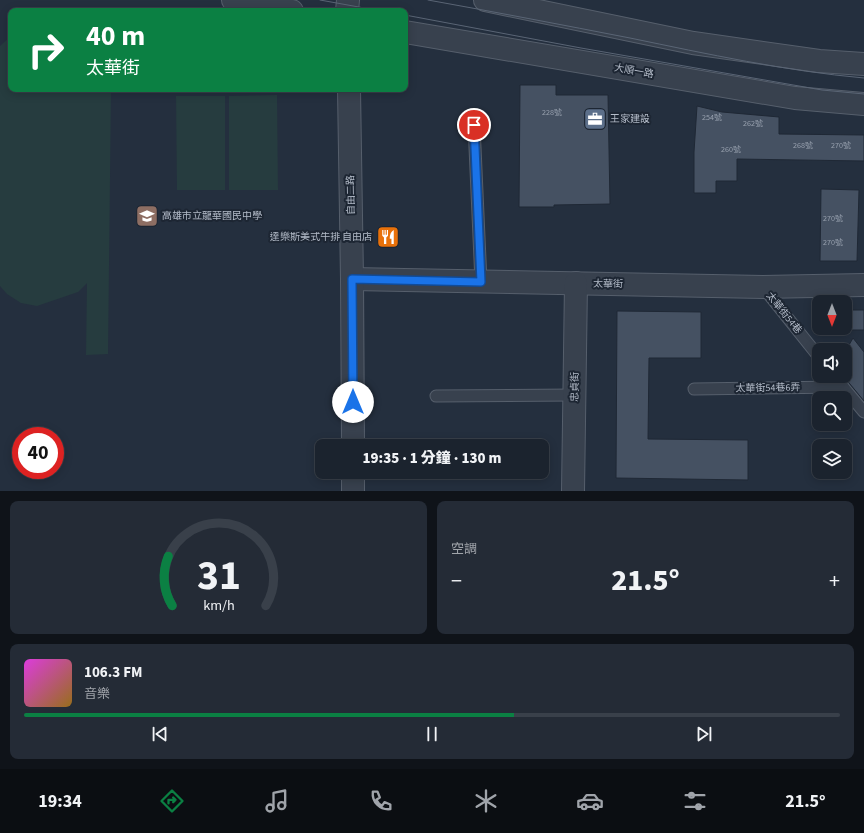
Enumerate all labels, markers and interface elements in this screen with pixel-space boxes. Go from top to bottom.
text: 40 m [86,16,145,56]
icon: right [20,24,72,76]
text: 太華街 [86,56,140,81]
street label: 大順一路 [613,61,655,81]
office icon: 王家建設 [582,106,608,132]
house number: 228號 [542,107,562,118]
pin [457,108,491,142]
place label: 王家建設 [610,112,650,126]
house number: 254號 [702,112,722,123]
icon: arrive [463,114,485,136]
house number: 262號 [743,118,763,129]
house number: 268號 [793,140,813,151]
house number: 270號 [831,140,851,151]
house number: 260號 [721,144,741,155]
street label: 自由二路 [344,175,358,215]
school or university icon: 高雄市立龍華國民中學 [134,203,160,229]
place label: 高雄市立龍華國民中學 [162,209,262,223]
house number: 270號 [823,213,843,224]
restaurant icon: 達樂斯美式牛排 自由店 [375,224,401,250]
place label: 達樂斯美式牛排 自由店 [270,230,372,244]
house number: 270號 [823,237,843,248]
street label: 太華街 [593,277,623,291]
street label: 太華街54巷 [763,289,805,337]
north arrow [812,295,852,335]
map controls [812,295,852,479]
button: sound [812,343,852,383]
street label: 忠貞街 [568,372,582,402]
street label: 太華街54巷6弄 [735,380,801,396]
position arrow [332,381,374,423]
button: search [812,391,852,431]
speed limit sign: 40 [12,427,64,479]
button: layers [812,439,852,479]
text: 19:35 · 1 分鐘 · 130 m [363,448,501,469]
text: 空調 [451,540,477,558]
text: 31 [197,545,240,605]
text: 21.5° [611,559,680,602]
text: − [451,565,462,597]
text: + [829,565,840,597]
text: km/h [203,594,234,615]
text: 106.3 FM [84,662,142,683]
text: 音樂 [84,685,110,703]
icon: previous [149,723,171,745]
icon: pause [421,723,443,745]
icon: next [693,723,715,745]
icon: directions [158,787,186,815]
icon: music [263,787,291,815]
icon: phone [367,787,395,815]
icon: climate [472,787,500,815]
icon: car [576,787,604,815]
icon: filters [681,787,709,815]
text: 19:34 [38,789,82,814]
text: 21.5° [785,789,826,814]

